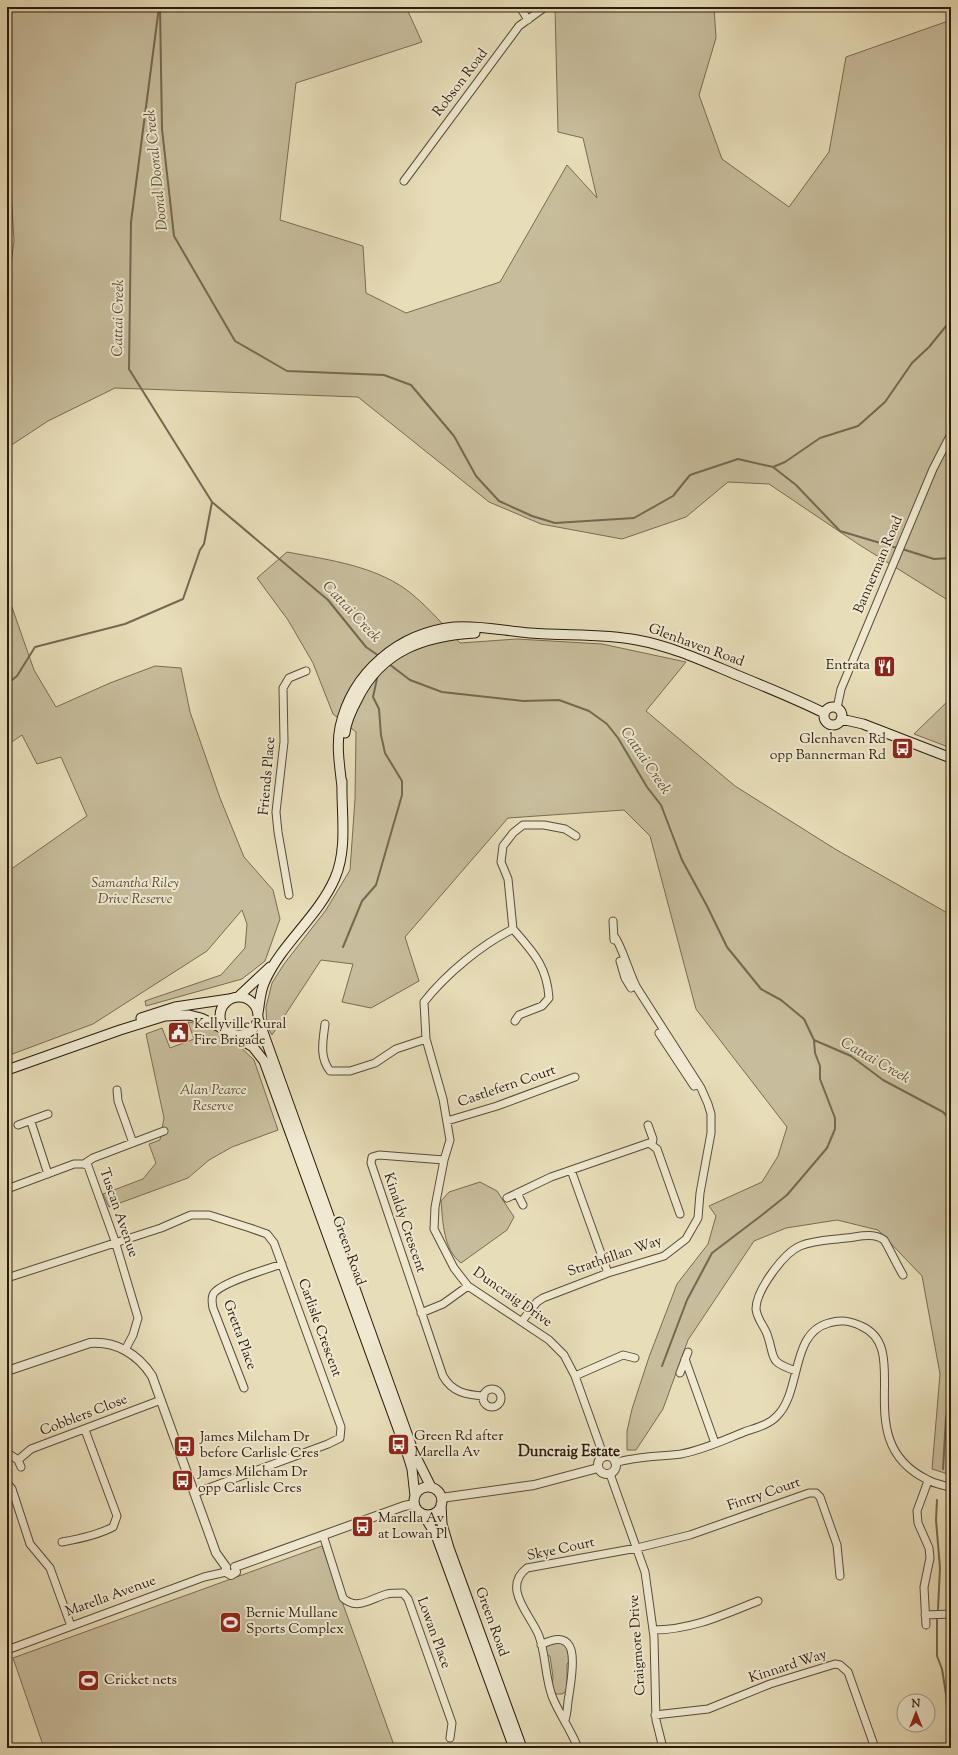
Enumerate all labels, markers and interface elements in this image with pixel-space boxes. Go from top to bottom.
street label: Robson Road [429,45,493,121]
water label: Dooral Dooral Creek [140,108,174,232]
water label: Cattai Creek [108,279,130,357]
street label: Bannerman Road [849,513,909,617]
water label: Cattai Creek [317,577,385,648]
street label: Glenhaven Road [645,619,747,673]
restaurant icon: Entrata [872,653,898,679]
place label: Entrata [826,656,871,676]
water label: Cattai Creek [615,723,675,799]
place label: Glenhaven Rd opp Bannerman Rd [770,730,886,766]
bus stop icon: Glenhaven Rd opp Bannerman Rd [889,735,915,761]
street label: Friends Place [255,736,281,816]
park label: Samantha Riley Drive Reserve [91,874,179,910]
place label: Kellyville Rural Fire Brigade [194,1015,287,1051]
public building icon: Kellyville Rural Fire Brigade [165,1020,191,1046]
water label: Cattai Creek [836,1033,914,1090]
street label: Castlefern Court [455,1061,559,1113]
park label: Alan Pearce Reserve [180,1081,247,1117]
street label: Tuscan Avenue [93,1166,143,1260]
street label: Kinaldy Crescent [378,1170,431,1276]
street label: Green Road [326,1214,370,1289]
street label: Strathfillan Way [565,1231,665,1283]
street label: Duncraig Drive [468,1263,556,1333]
street label: Carlisle Crescent [292,1276,346,1380]
street label: Gretta Place [217,1297,261,1373]
street label: Cobblers Close [37,1390,131,1442]
place label: Green Rd after Marella Av [414,1427,504,1463]
place label: James Mileham Dr before Carlisle Cres [199,1428,319,1464]
bus stop icon: Green Rd after Marella Av [386,1432,412,1458]
bus stop icon: James Mileham Dr before Carlisle Cres [171,1433,197,1459]
district label: Duncraig Estate [518,1442,620,1463]
place label: James Mileham Dr opp Carlisle Cres [197,1463,308,1499]
bus stop icon: James Mileham Dr opp Carlisle Cres [170,1468,196,1494]
street label: Fintry Court [725,1473,804,1517]
place label: Marella Av at Lowan Pl [378,1509,448,1545]
bus stop icon: Marella Av at Lowan Pl [349,1514,375,1540]
street label: Skye Court [525,1533,597,1567]
street label: Marella Avenue [63,1571,159,1623]
street label: Green Road [469,1585,513,1660]
street label: Lowan Place [411,1594,455,1672]
street label: Craigmore Drive [624,1594,652,1696]
place label: Bernie Mullane Sports Complex [246,1604,344,1640]
sports icon: Bernie Mullane Sports Complex [218,1609,244,1635]
street label: Kinnard Way [746,1645,830,1689]
sports icon: Cricket nets [75,1668,101,1694]
place label: Cricket nets [104,1671,177,1691]
north arrow [896,1693,936,1733]
text: N [911,1696,921,1712]

